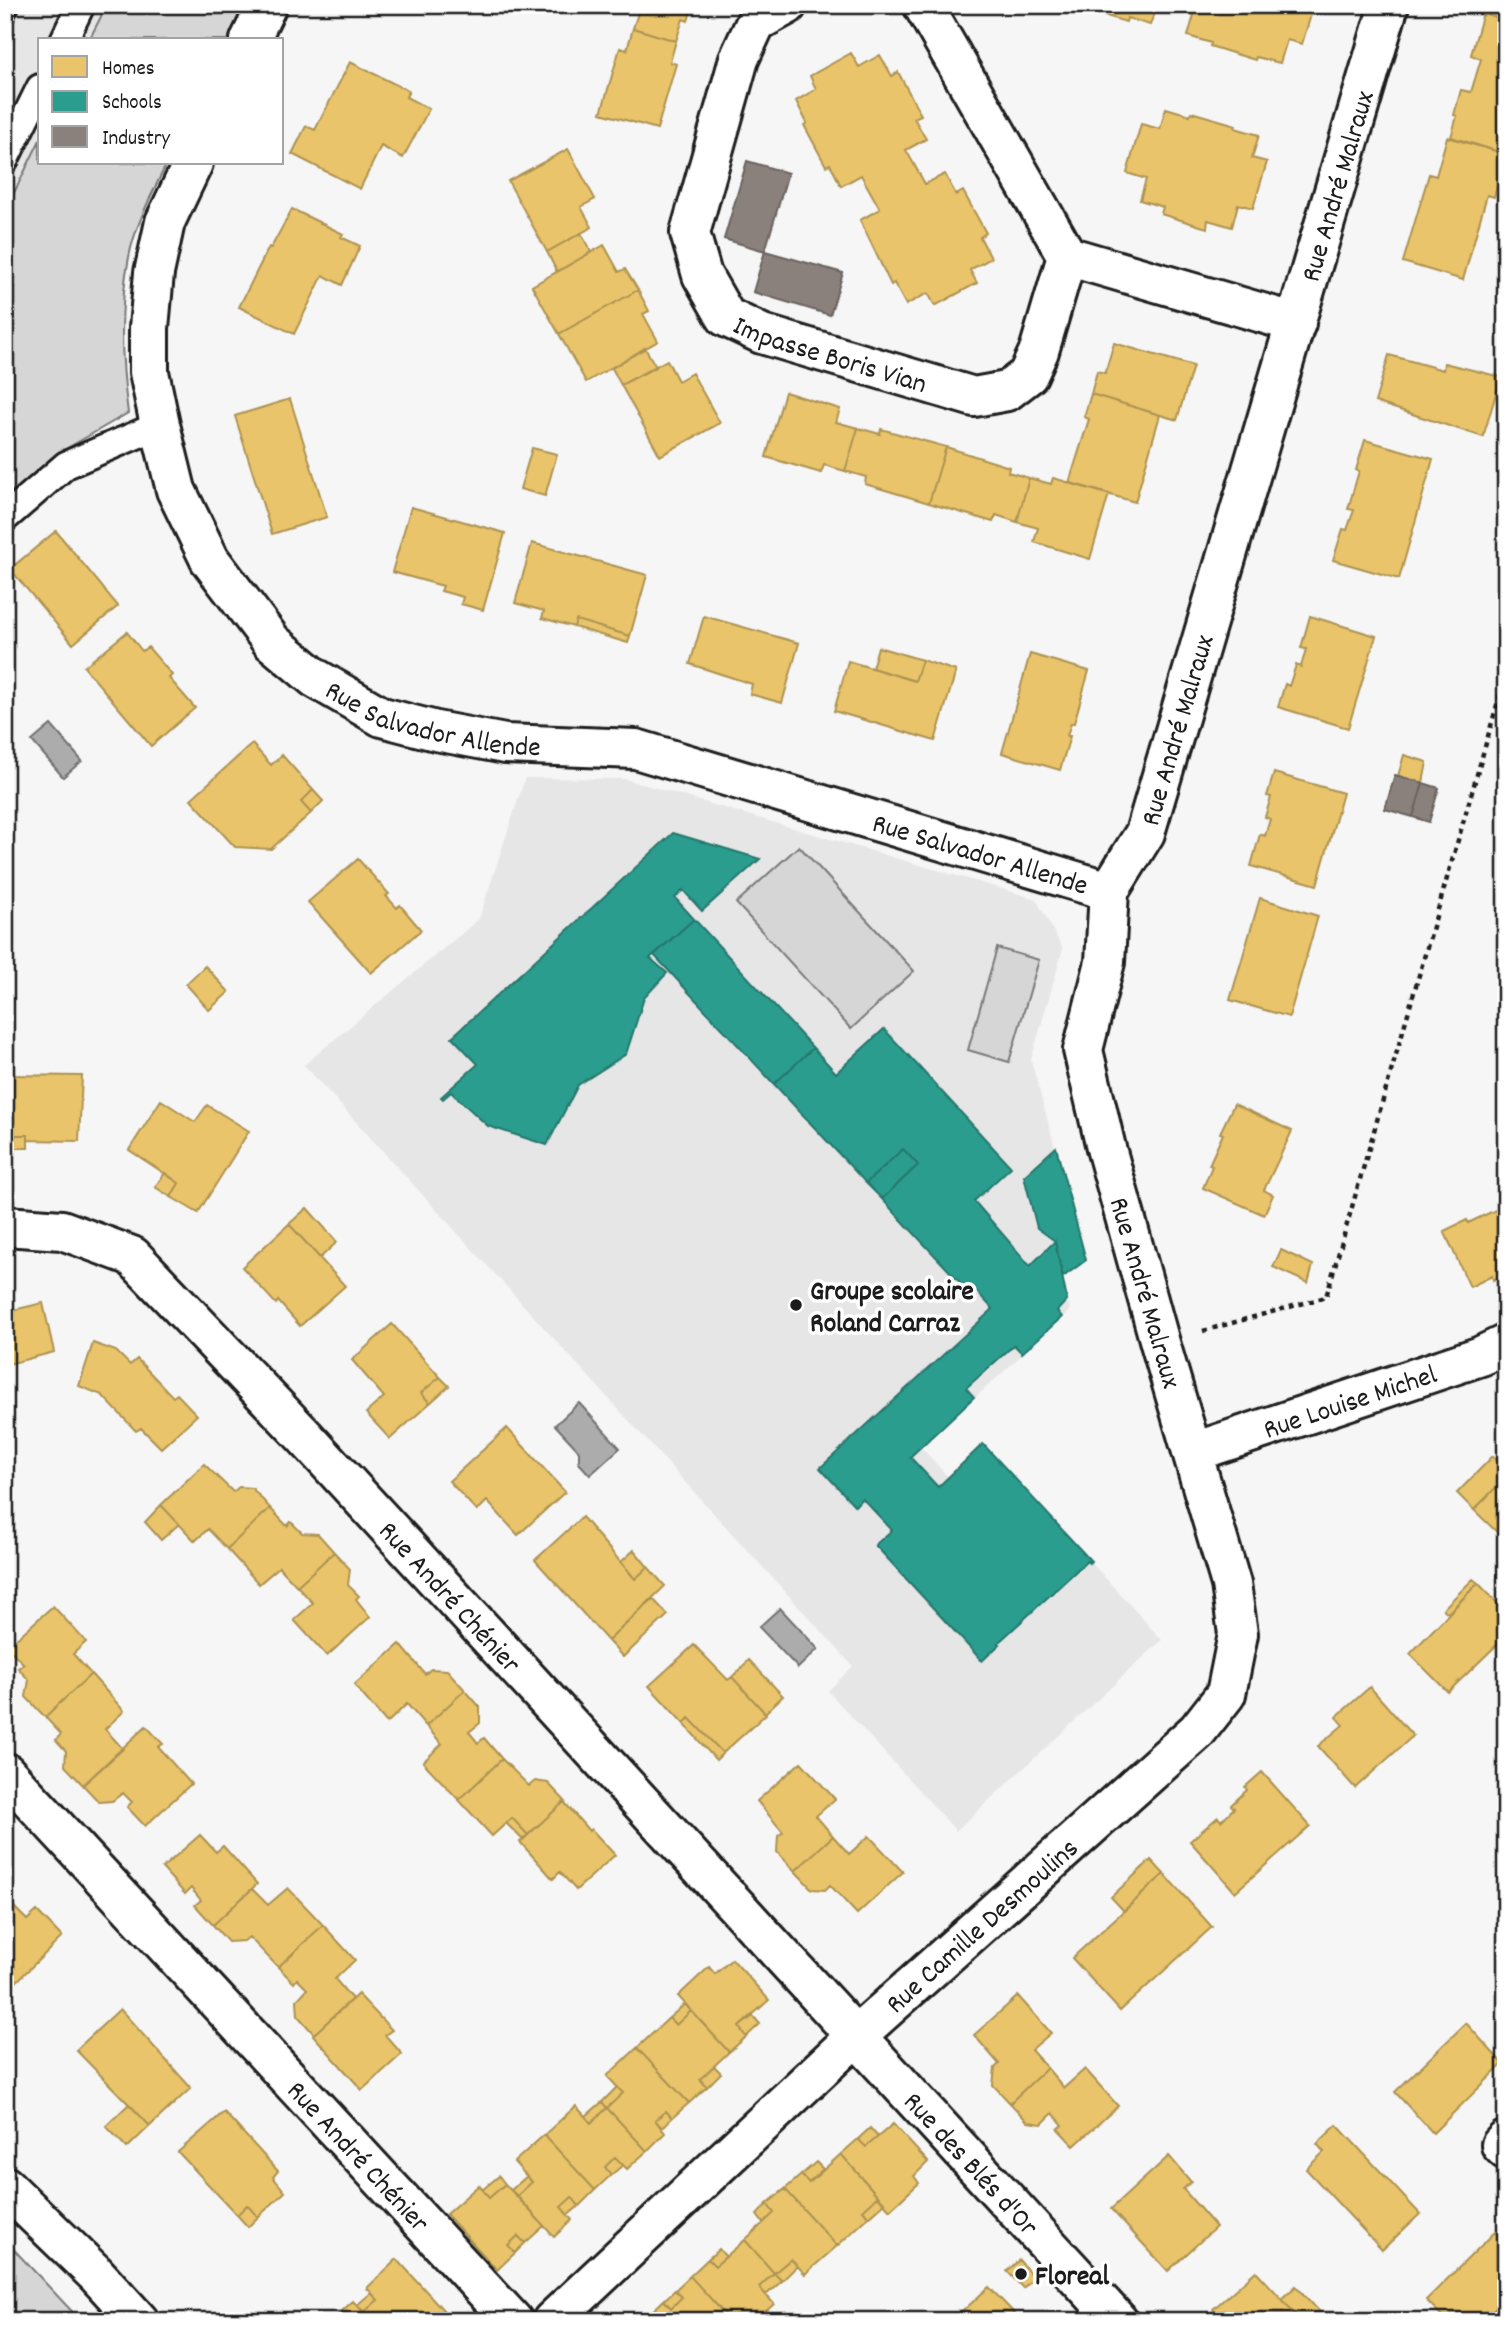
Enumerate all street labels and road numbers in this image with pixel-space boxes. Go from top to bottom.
street label: Rue André Malraux [1294,87,1388,287]
street label: Impasse Boris Vian [725,308,931,407]
street label: Rue André Malraux [1133,631,1227,831]
street label: Rue Salvador Allende [316,673,541,770]
street label: Rue Salvador Allende [867,806,1092,909]
street label: Rue André Malraux [1096,1193,1189,1394]
street label: Rue Louise Michel [1259,1357,1443,1452]
street label: Rue André Chénier [367,1514,528,1685]
street label: Rue Camille Desmoulins [879,1831,1089,2025]
street label: Rue André Chénier [275,2074,437,2244]
street label: Rue des Blés d'Or [892,2085,1046,2248]

